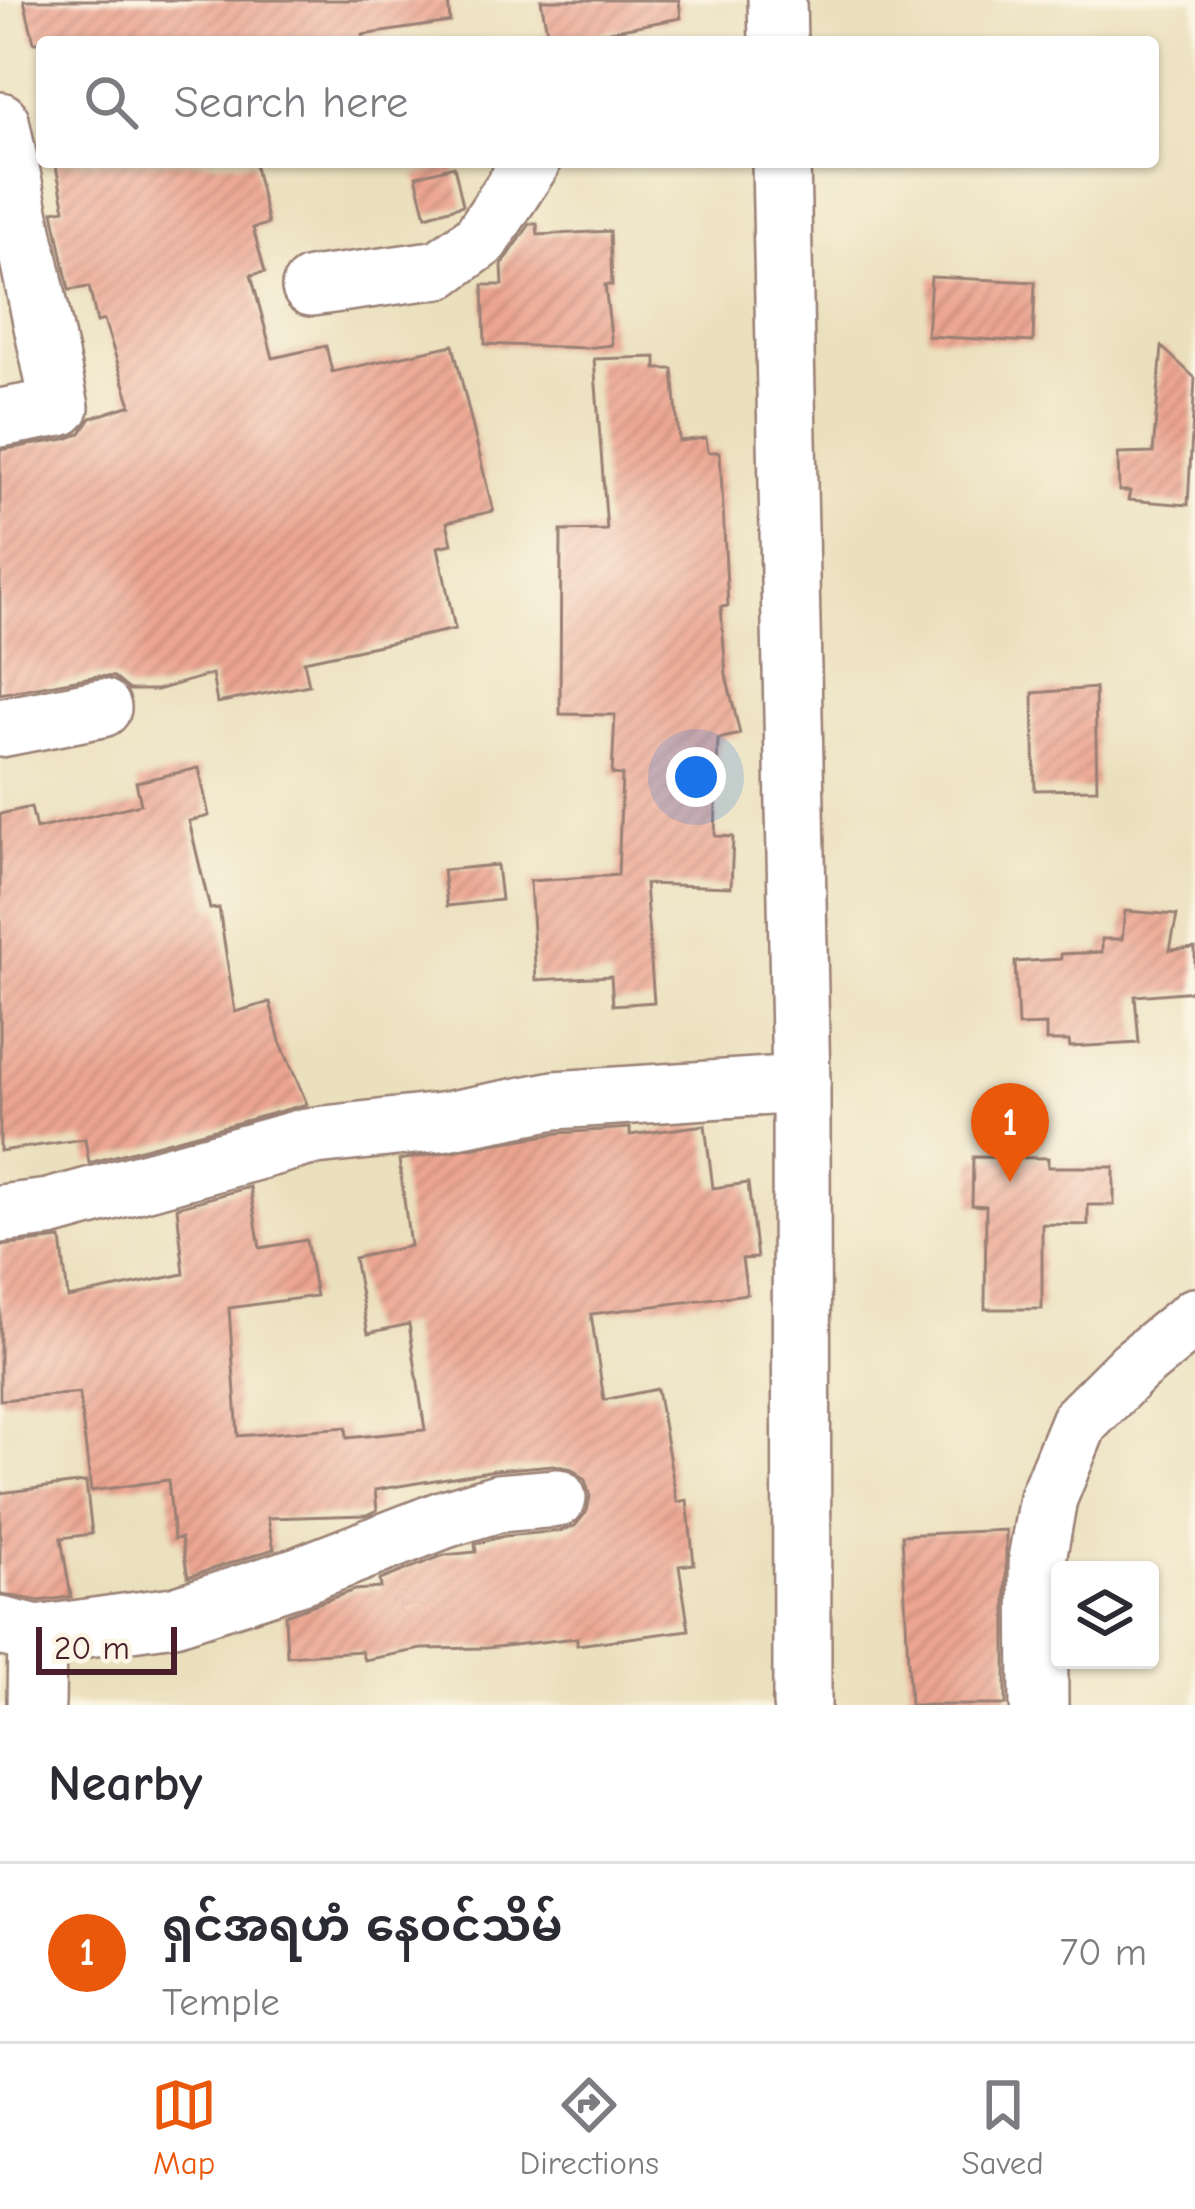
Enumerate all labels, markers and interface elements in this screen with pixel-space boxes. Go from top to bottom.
search box [36,36,1159,168]
icon: search [78,69,144,135]
text: Search here [174,76,408,128]
your location [666,747,726,807]
pin: 1 [971,1083,1049,1182]
map controls [1051,1561,1159,1669]
button: layers [1051,1561,1159,1669]
scale bar [36,1621,177,1674]
text: 20 m [54,1629,130,1667]
text: Nearby [48,1754,202,1813]
text: ရှင်အရဟံ နေဝင်သိမ် [162,1900,562,1952]
text: 1 [79,1930,95,1975]
text: 70 m [1060,1930,1147,1975]
text: Temple [162,1980,280,2025]
tab: Map [151,2072,217,2182]
tab: Directions [520,2072,659,2182]
tab: Saved [961,2072,1044,2182]

